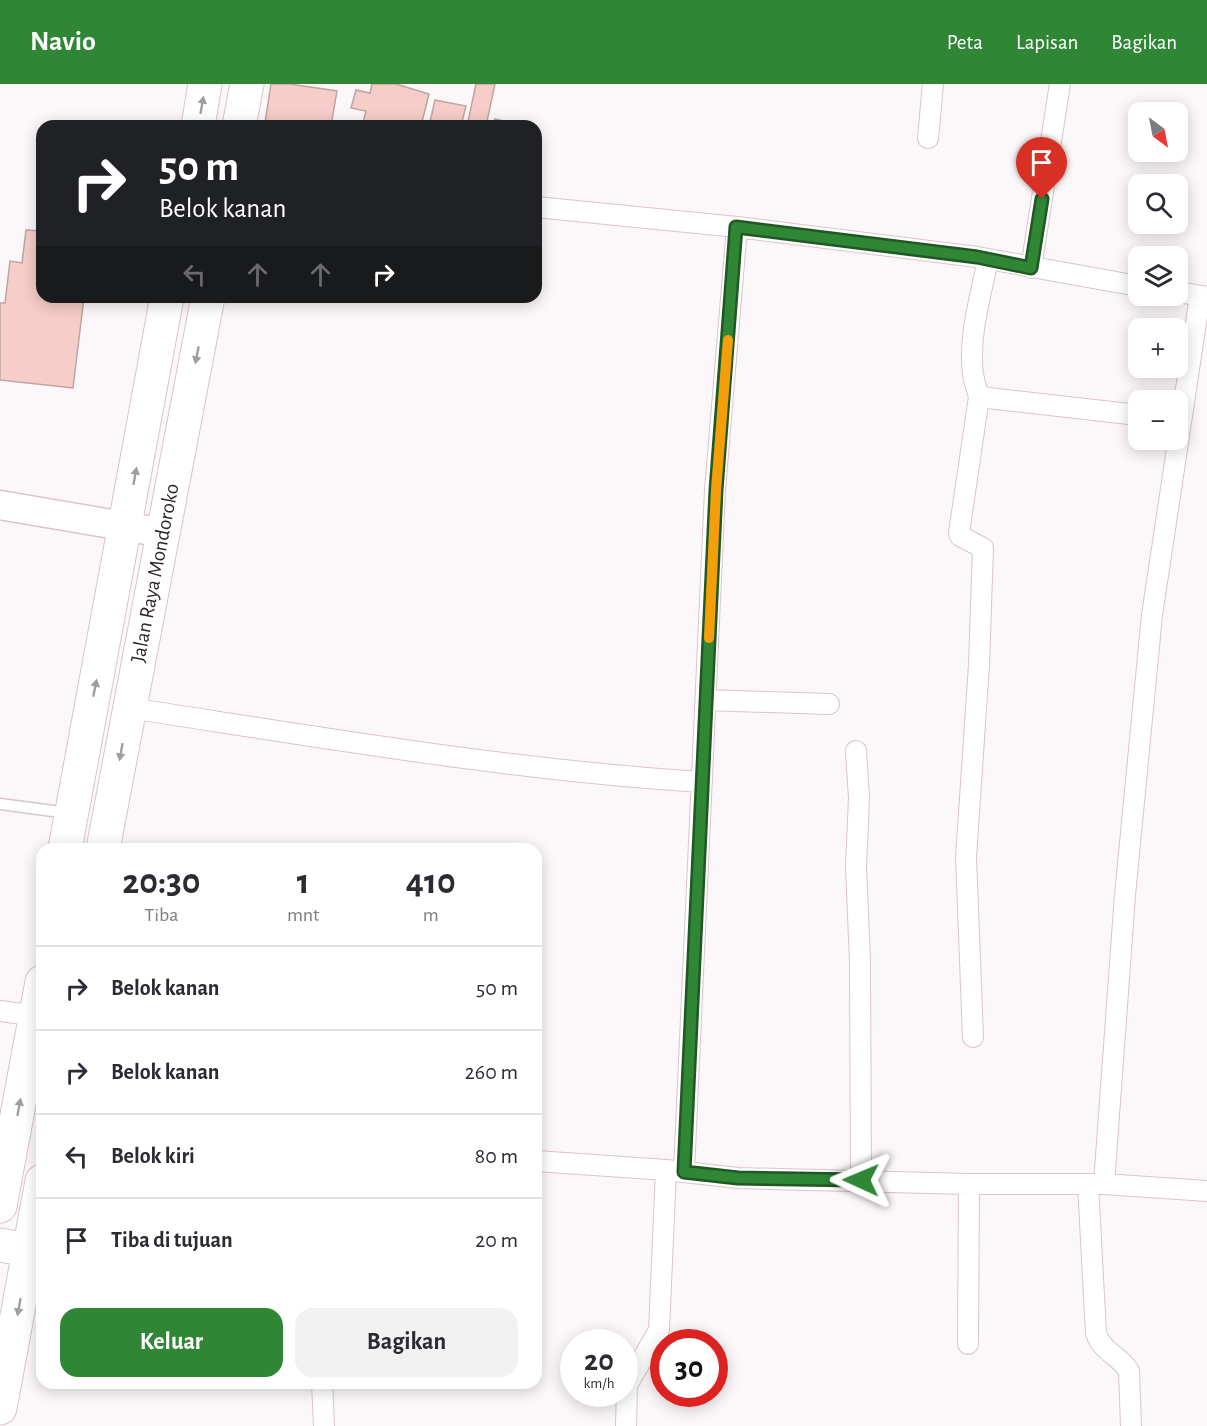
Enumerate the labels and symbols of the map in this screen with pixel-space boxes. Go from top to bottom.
one-way arrow [197,95,206,114]
north arrow [1128,102,1188,162]
pin [1016,137,1067,199]
one-way arrow [192,345,201,364]
one-way arrow [130,466,139,485]
street label: Jalan Raya Mondoroko [127,482,183,664]
one-way arrow [91,679,100,698]
one-way arrow [116,743,125,762]
one-way arrow [15,1098,24,1117]
position arrow [829,1148,893,1212]
one-way arrow [14,1298,23,1317]
speed limit sign: 30 [650,1329,728,1407]

